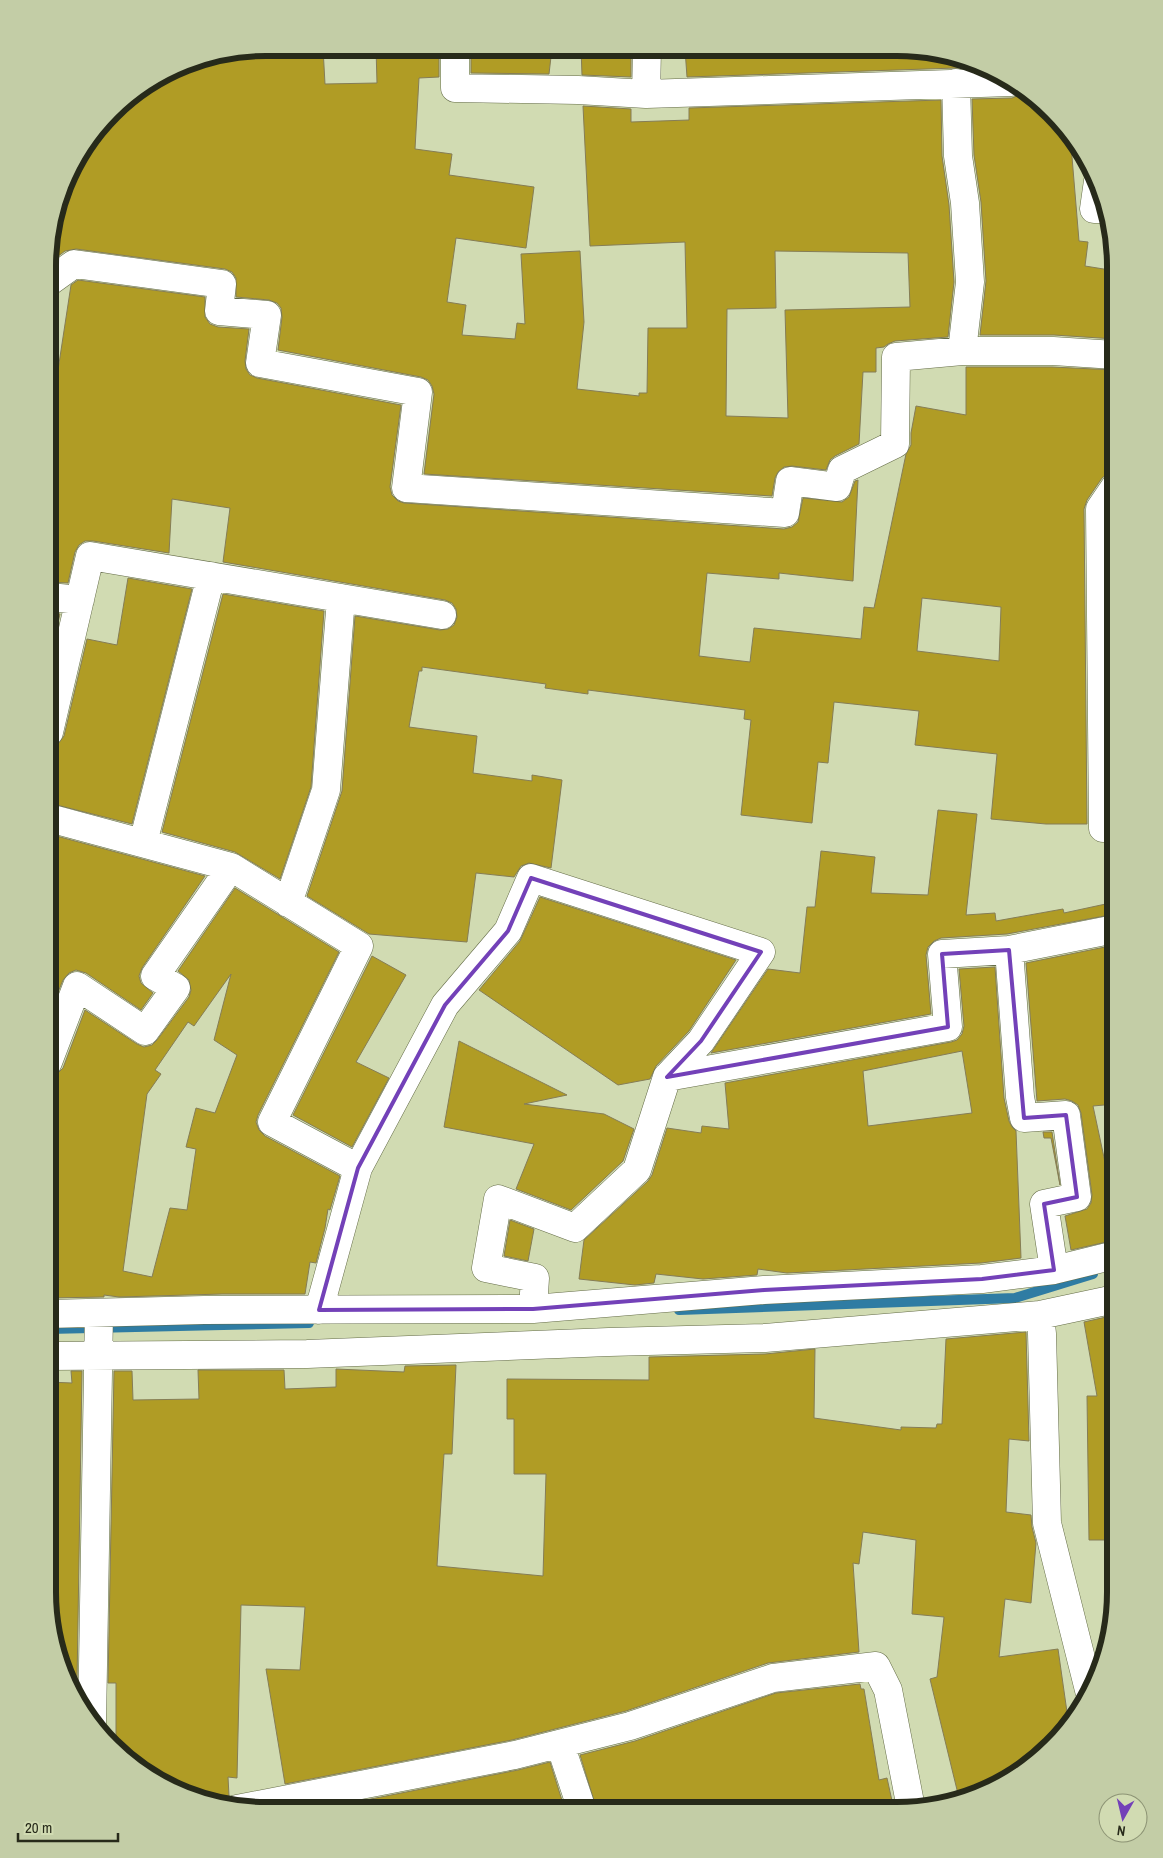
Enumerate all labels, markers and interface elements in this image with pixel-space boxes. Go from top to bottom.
north arrow [1098,1793,1148,1843]
scale bar [18,1810,118,1842]
text: 20 m [25,1817,52,1838]
text: N [1116,1821,1127,1840]

